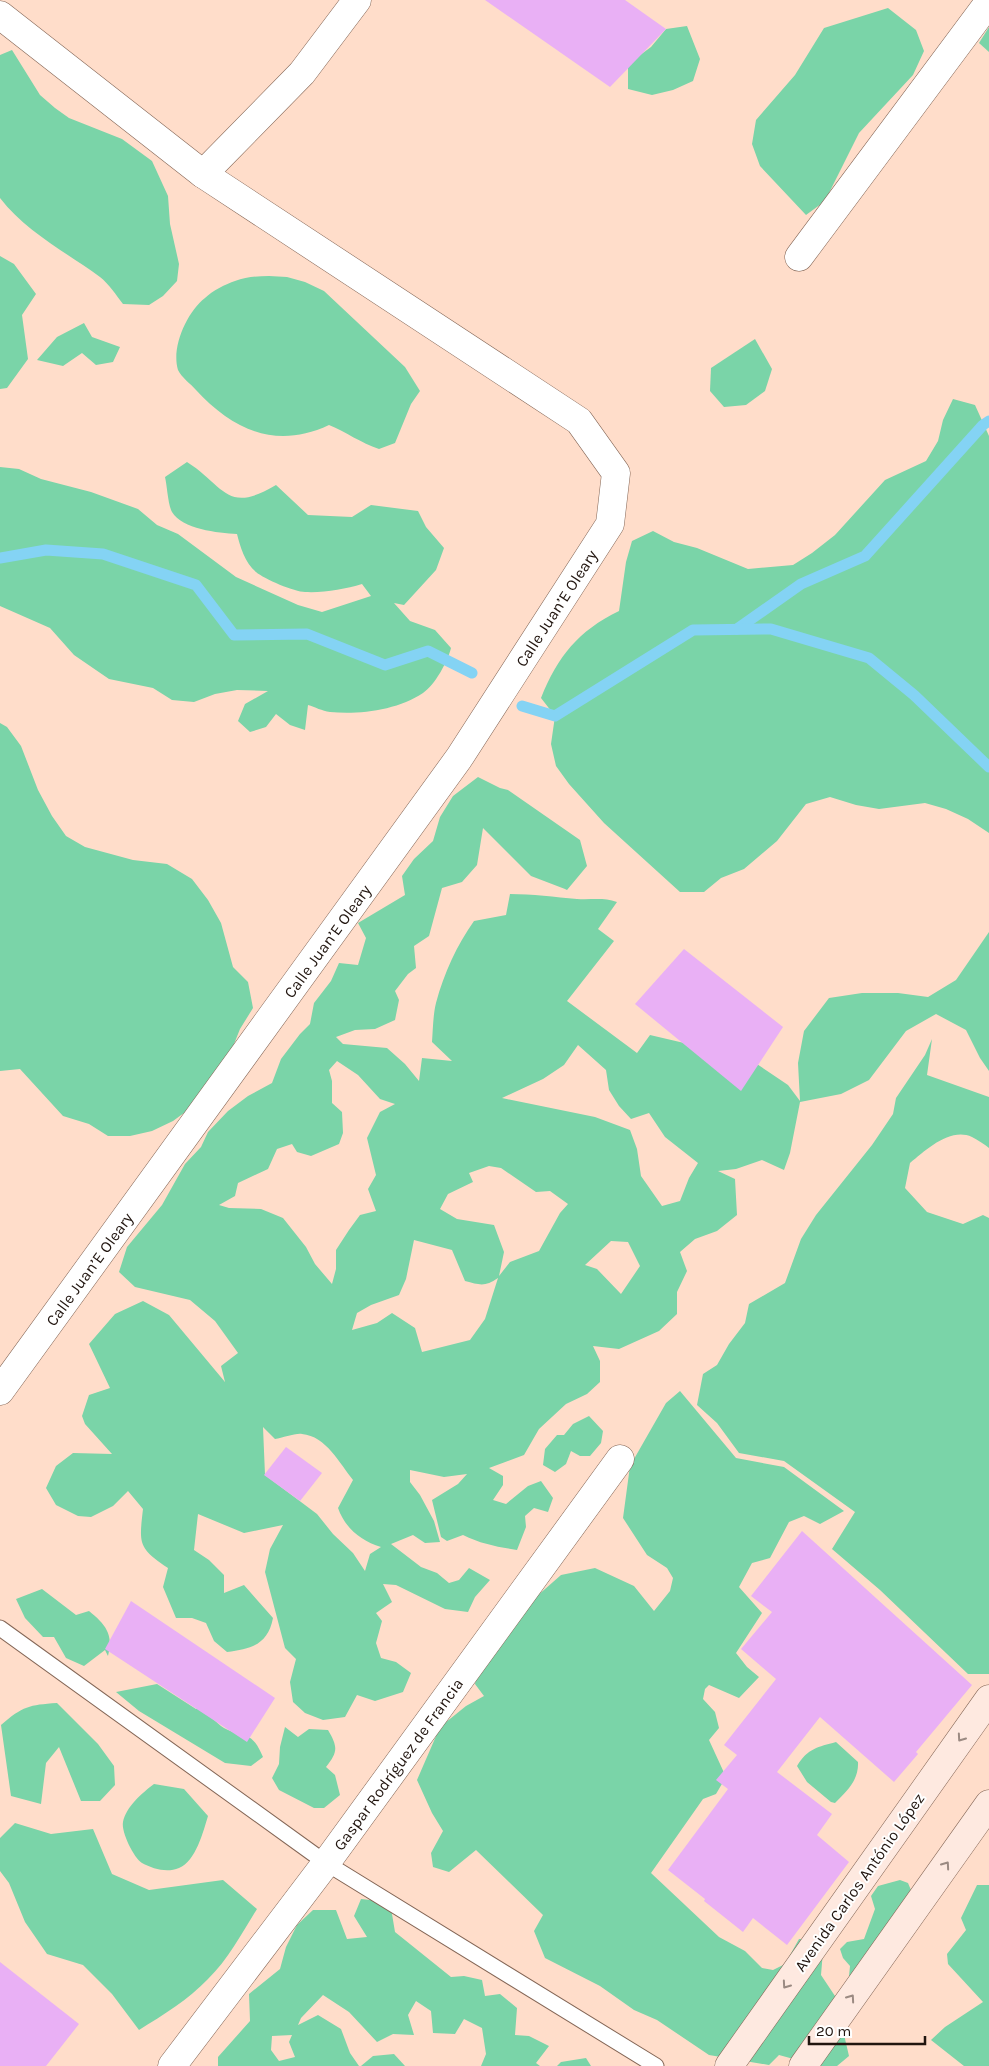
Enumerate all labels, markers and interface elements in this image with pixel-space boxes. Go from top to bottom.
street label: Calle Juan’E Oleary [512,546,602,670]
street label: Calle Juan’E Oleary [280,880,375,1002]
street label: Calle Juan’E Oleary [42,1208,137,1330]
street label: Gaspar Rodríguez de Francia [330,1675,467,1854]
one-way arrow [958,1733,967,1742]
street label: Avenida Carlos António López [790,1789,928,1975]
one-way arrow [940,1862,949,1871]
one-way arrow [783,1979,792,1989]
one-way arrow [845,1994,854,2004]
scale bar [809,2014,925,2046]
text: 20 m [816,2022,851,2040]

